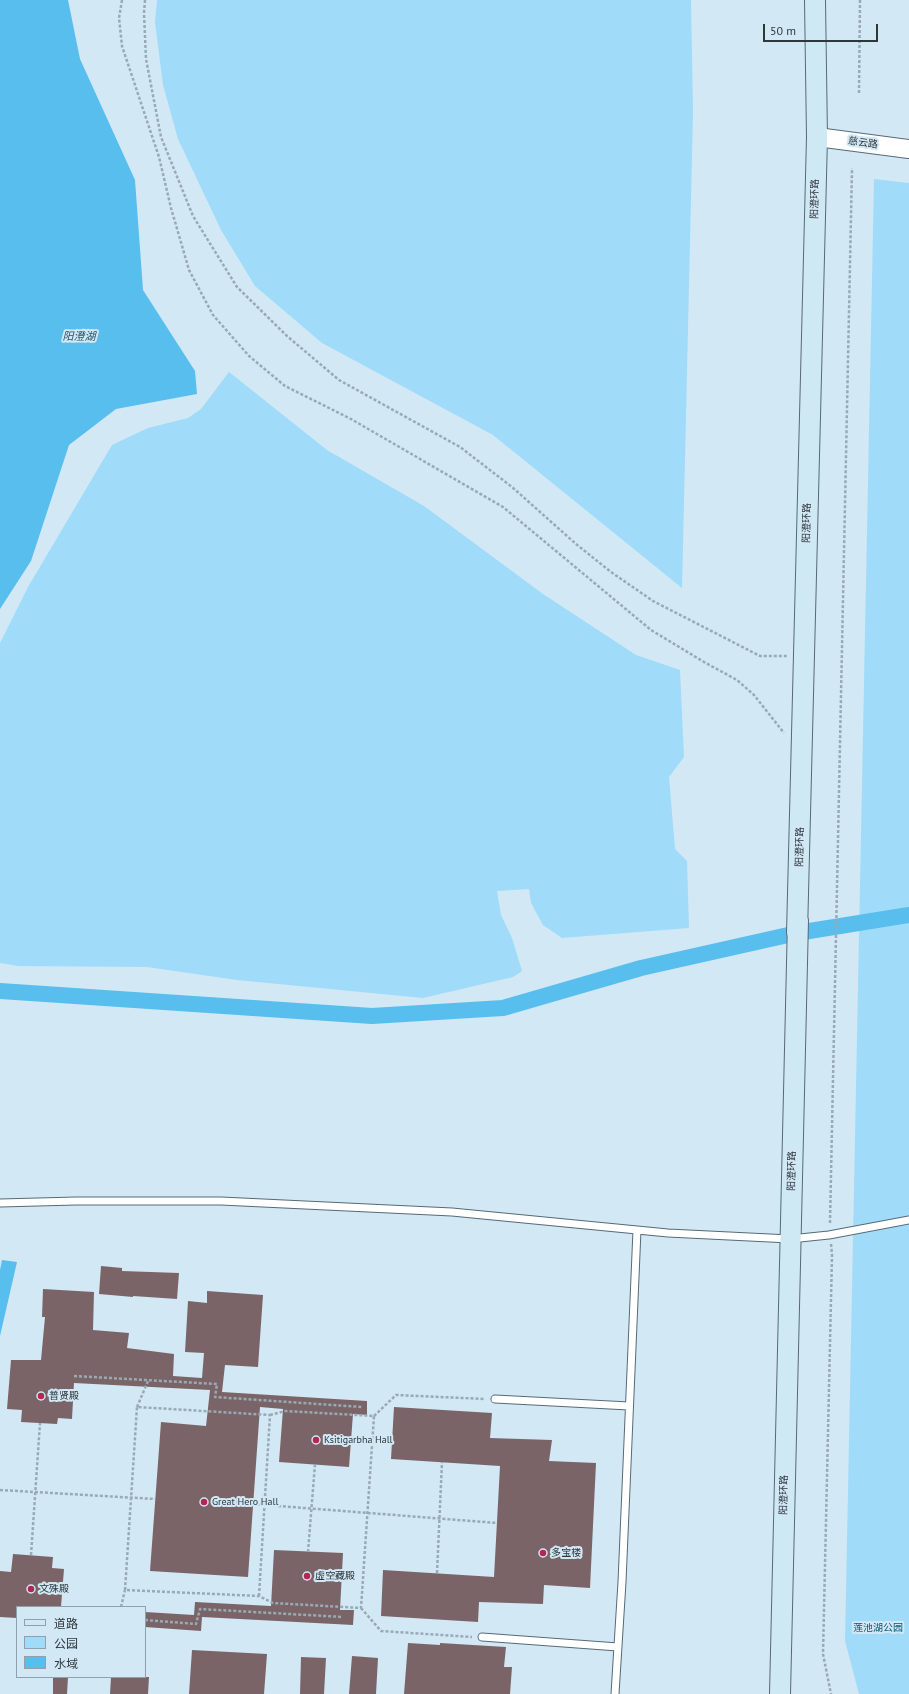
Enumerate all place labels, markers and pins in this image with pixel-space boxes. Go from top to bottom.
place label: 普贤殿 [49,1390,79,1402]
marker: 普贤殿 [36,1391,46,1401]
place label: Ksitigarbha Hall [324,1434,393,1446]
marker: Ksitigarbha Hall [311,1435,321,1445]
place label: Great Hero Hall [212,1496,278,1508]
marker: Great Hero Hall [199,1497,209,1507]
place label: 多宝楼 [551,1547,581,1559]
marker: 多宝楼 [538,1548,548,1558]
place label: 虚空藏殿 [315,1570,355,1582]
marker: 虚空藏殿 [302,1571,312,1581]
place label: 文殊殿 [39,1583,69,1595]
marker: 文殊殿 [26,1584,36,1594]

